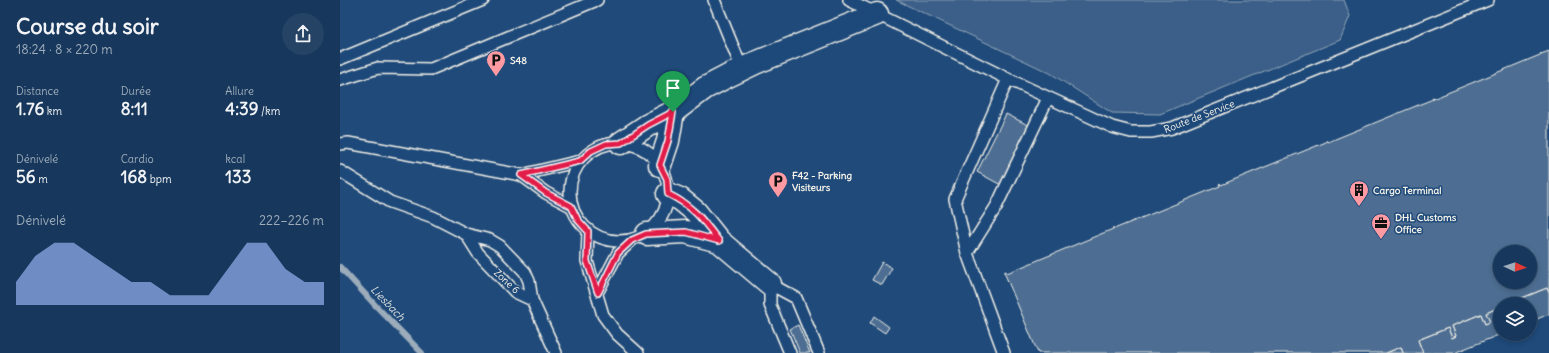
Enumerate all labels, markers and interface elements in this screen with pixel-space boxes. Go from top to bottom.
text: Course du soir [16,12,159,40]
button: share [282,13,324,55]
text: 18:24 · 8 × 220 m [16,41,113,58]
parking icon: S48 [485,49,507,77]
place label: S48 [510,54,527,67]
pin [656,71,690,112]
icon: arrive [662,77,684,99]
text: Distance [16,84,59,98]
text: Durée [121,84,151,98]
text: Allure [225,84,254,98]
street label: Route de Service [1162,97,1236,136]
text: 1.76 [16,98,44,120]
text: 8:11 [121,98,148,120]
text: 4:39 [225,98,258,120]
text: km [44,104,62,118]
text: /km [258,104,280,118]
text: Dénivelé [16,152,58,166]
text: Cardio [121,152,154,166]
text: kcal [225,152,245,166]
text: 56 [16,166,36,188]
text: 168 [121,166,147,188]
text: 133 [225,166,251,188]
place label: F42 - Parking Visiteurs [792,169,853,194]
parking icon: F42 - Parking Visiteurs [767,170,789,198]
text: m [36,172,48,186]
text: bpm [147,172,172,186]
building icon: Cargo Terminal [1348,179,1370,207]
place label: Cargo Terminal [1373,184,1442,197]
place label: DHL Customs Office [1395,211,1457,236]
text: Dénivelé [16,212,66,229]
text: 222–226 m [259,212,324,229]
office icon: DHL Customs Office [1370,212,1392,240]
north arrow [1493,245,1537,289]
map controls [1493,245,1537,341]
street label: Zone 6 [491,266,522,297]
water label: Liesbach [368,282,409,324]
button: layers [1493,297,1537,341]

